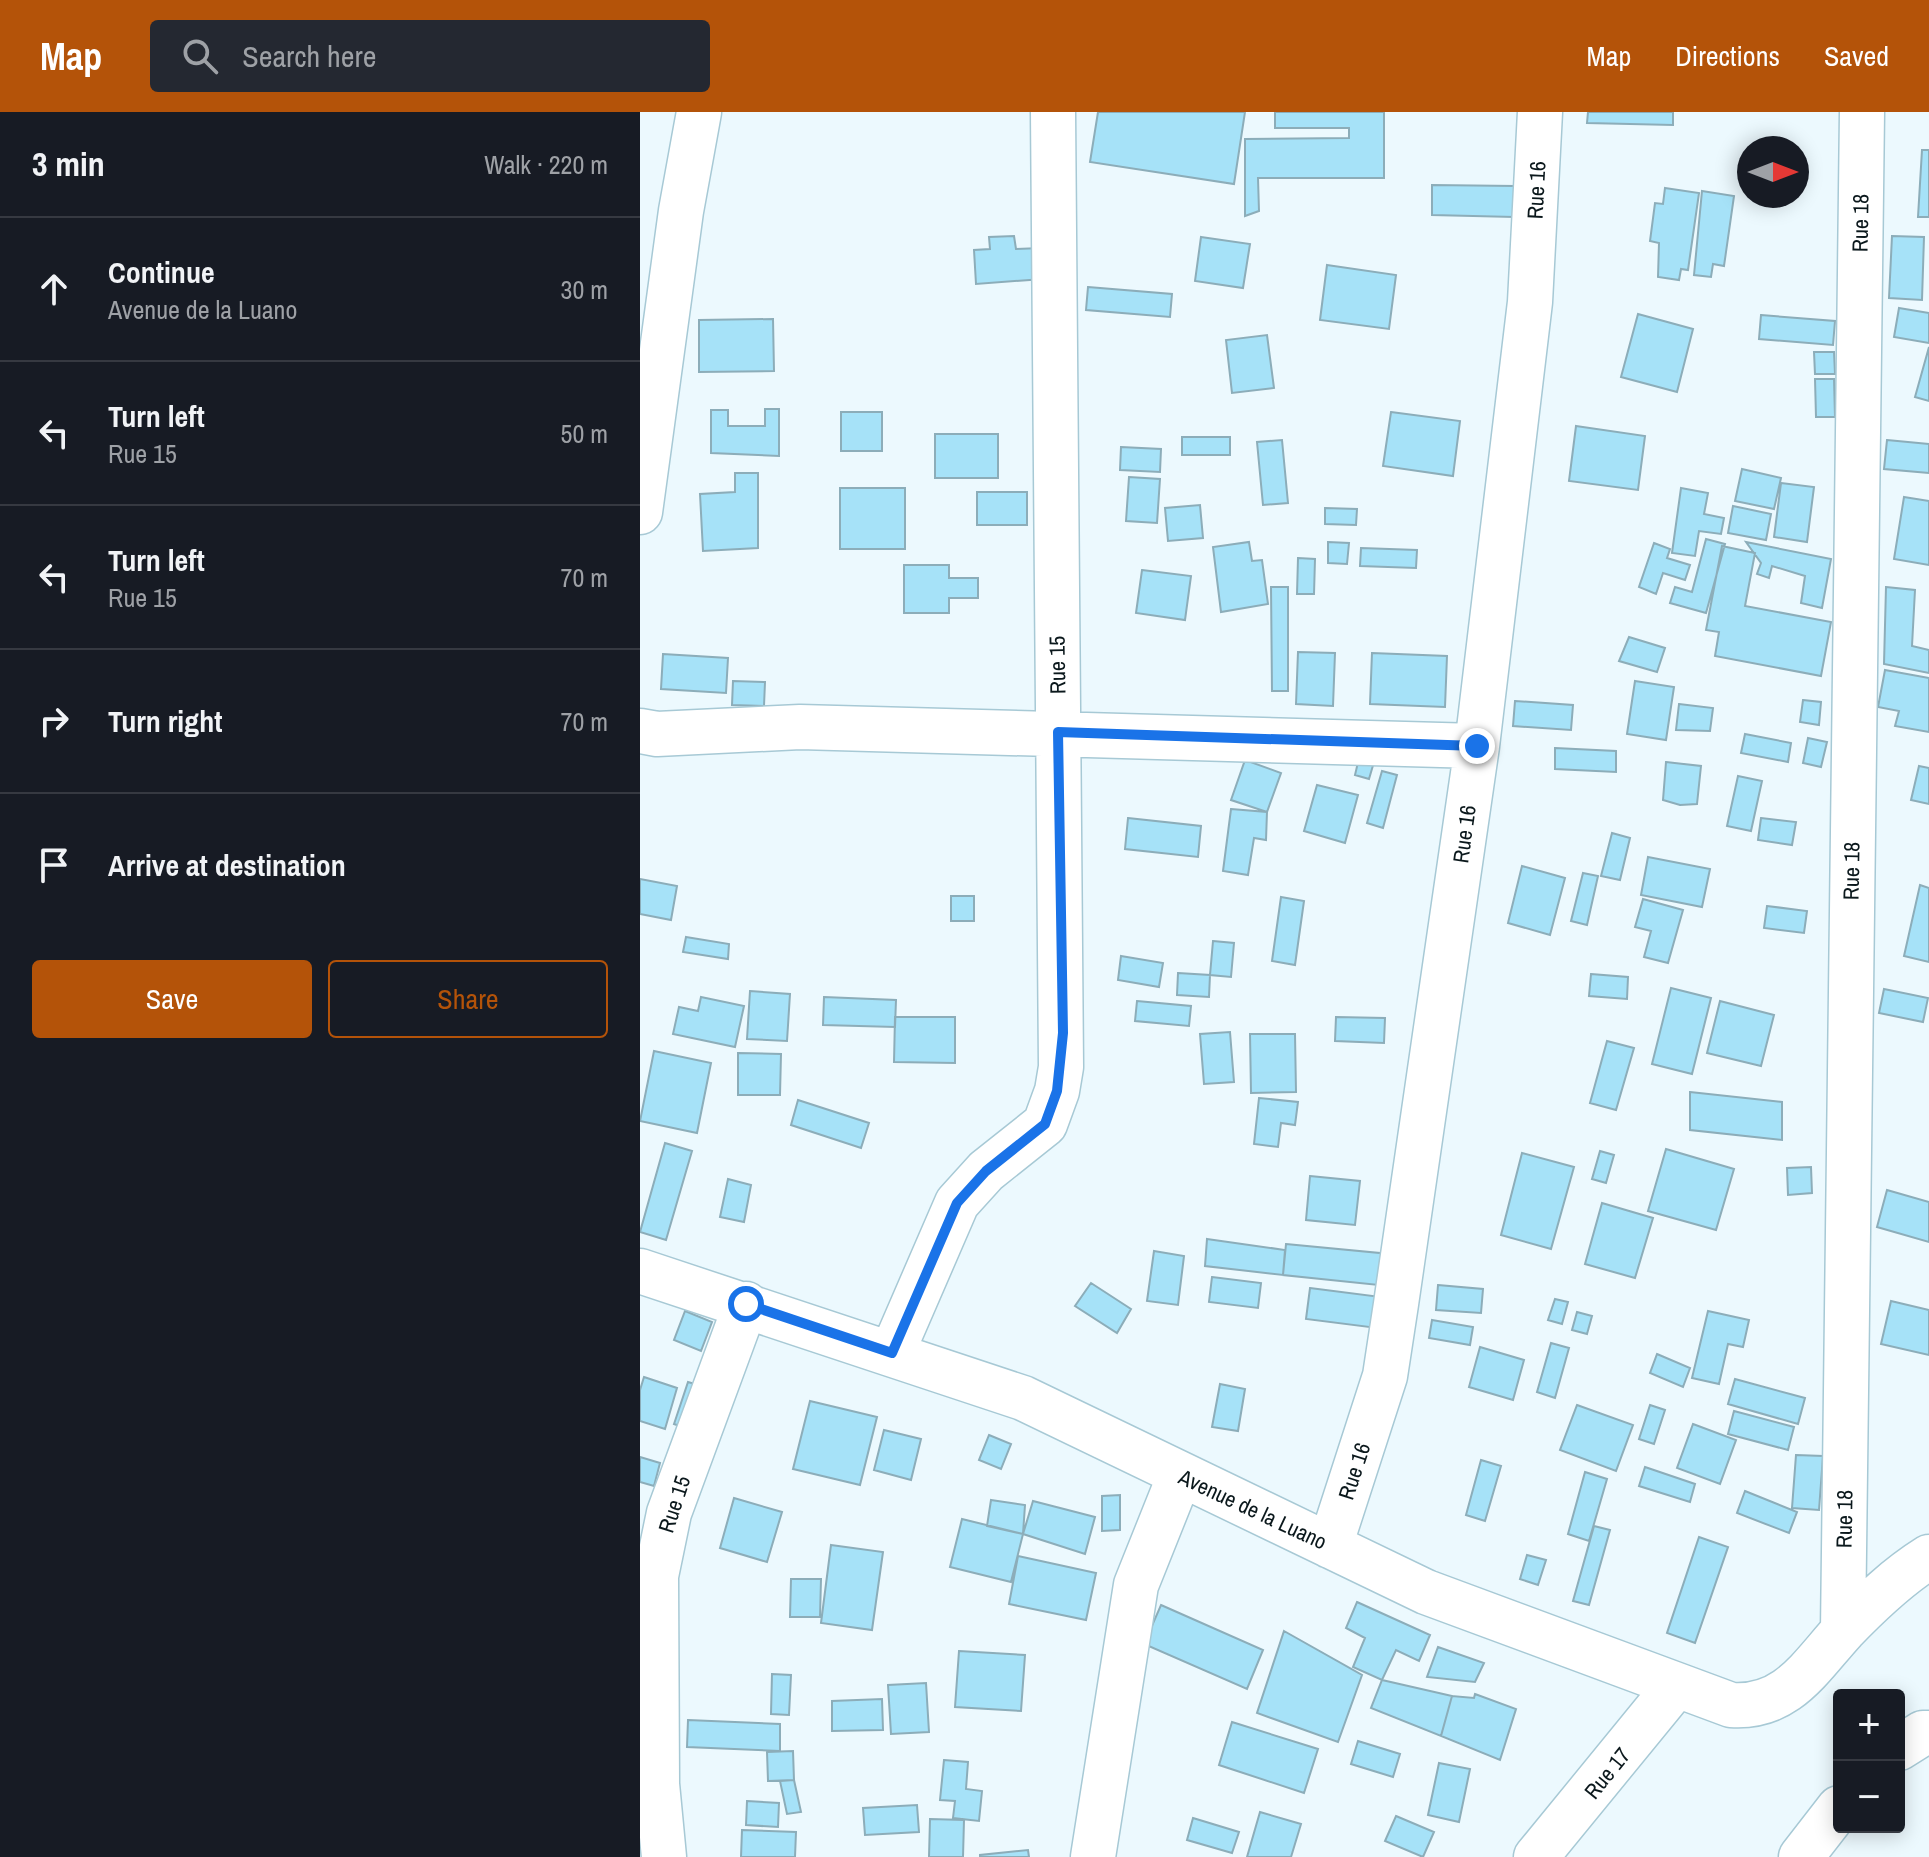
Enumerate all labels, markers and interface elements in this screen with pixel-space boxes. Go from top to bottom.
search box [150,20,710,92]
text: Map [40,31,102,82]
icon: search [178,34,222,78]
text: Search here [242,36,376,76]
text: Map [1587,37,1631,75]
text: Directions [1675,37,1780,75]
text: Saved [1824,37,1889,75]
north arrow [1737,136,1809,208]
text: 3 min [32,141,105,187]
text: Walk · 220 m [484,147,608,182]
street label: Rue 16 [1519,160,1553,220]
street label: Rue 18 [1844,194,1876,252]
text: Continue [108,252,215,292]
icon: ahead [32,267,76,311]
text: 30 m [561,272,608,307]
text: Avenue de la Luano [108,292,297,327]
text: Turn left [108,396,205,436]
icon: left [32,411,76,455]
text: 50 m [561,416,608,451]
text: Rue 15 [108,436,177,471]
text: Turn left [108,540,205,580]
icon: left [32,555,76,599]
text: 70 m [561,560,608,595]
text: Rue 15 [108,580,177,615]
street label: Rue 15 [1041,636,1073,694]
icon: right [32,699,76,743]
text: Turn right [108,701,222,741]
text: 70 m [561,704,608,739]
route end [1459,728,1495,764]
street label: Rue 16 [1445,803,1483,865]
street label: Rue 18 [1835,842,1867,900]
icon: arrive [32,843,76,887]
text: Arrive at destination [108,845,346,885]
button: Save [32,960,312,1038]
button: Share [328,960,608,1038]
route start [728,1286,764,1322]
street label: Rue 16 [1331,1439,1377,1503]
street label: Avenue de la Luano [1173,1461,1332,1556]
street label: Rue 15 [651,1472,697,1536]
street label: Rue 18 [1828,1490,1860,1548]
map controls [1833,1689,1905,1833]
button: + [1833,1689,1905,1761]
street label: Rue 17 [1577,1741,1637,1805]
button: − [1833,1761,1905,1833]

